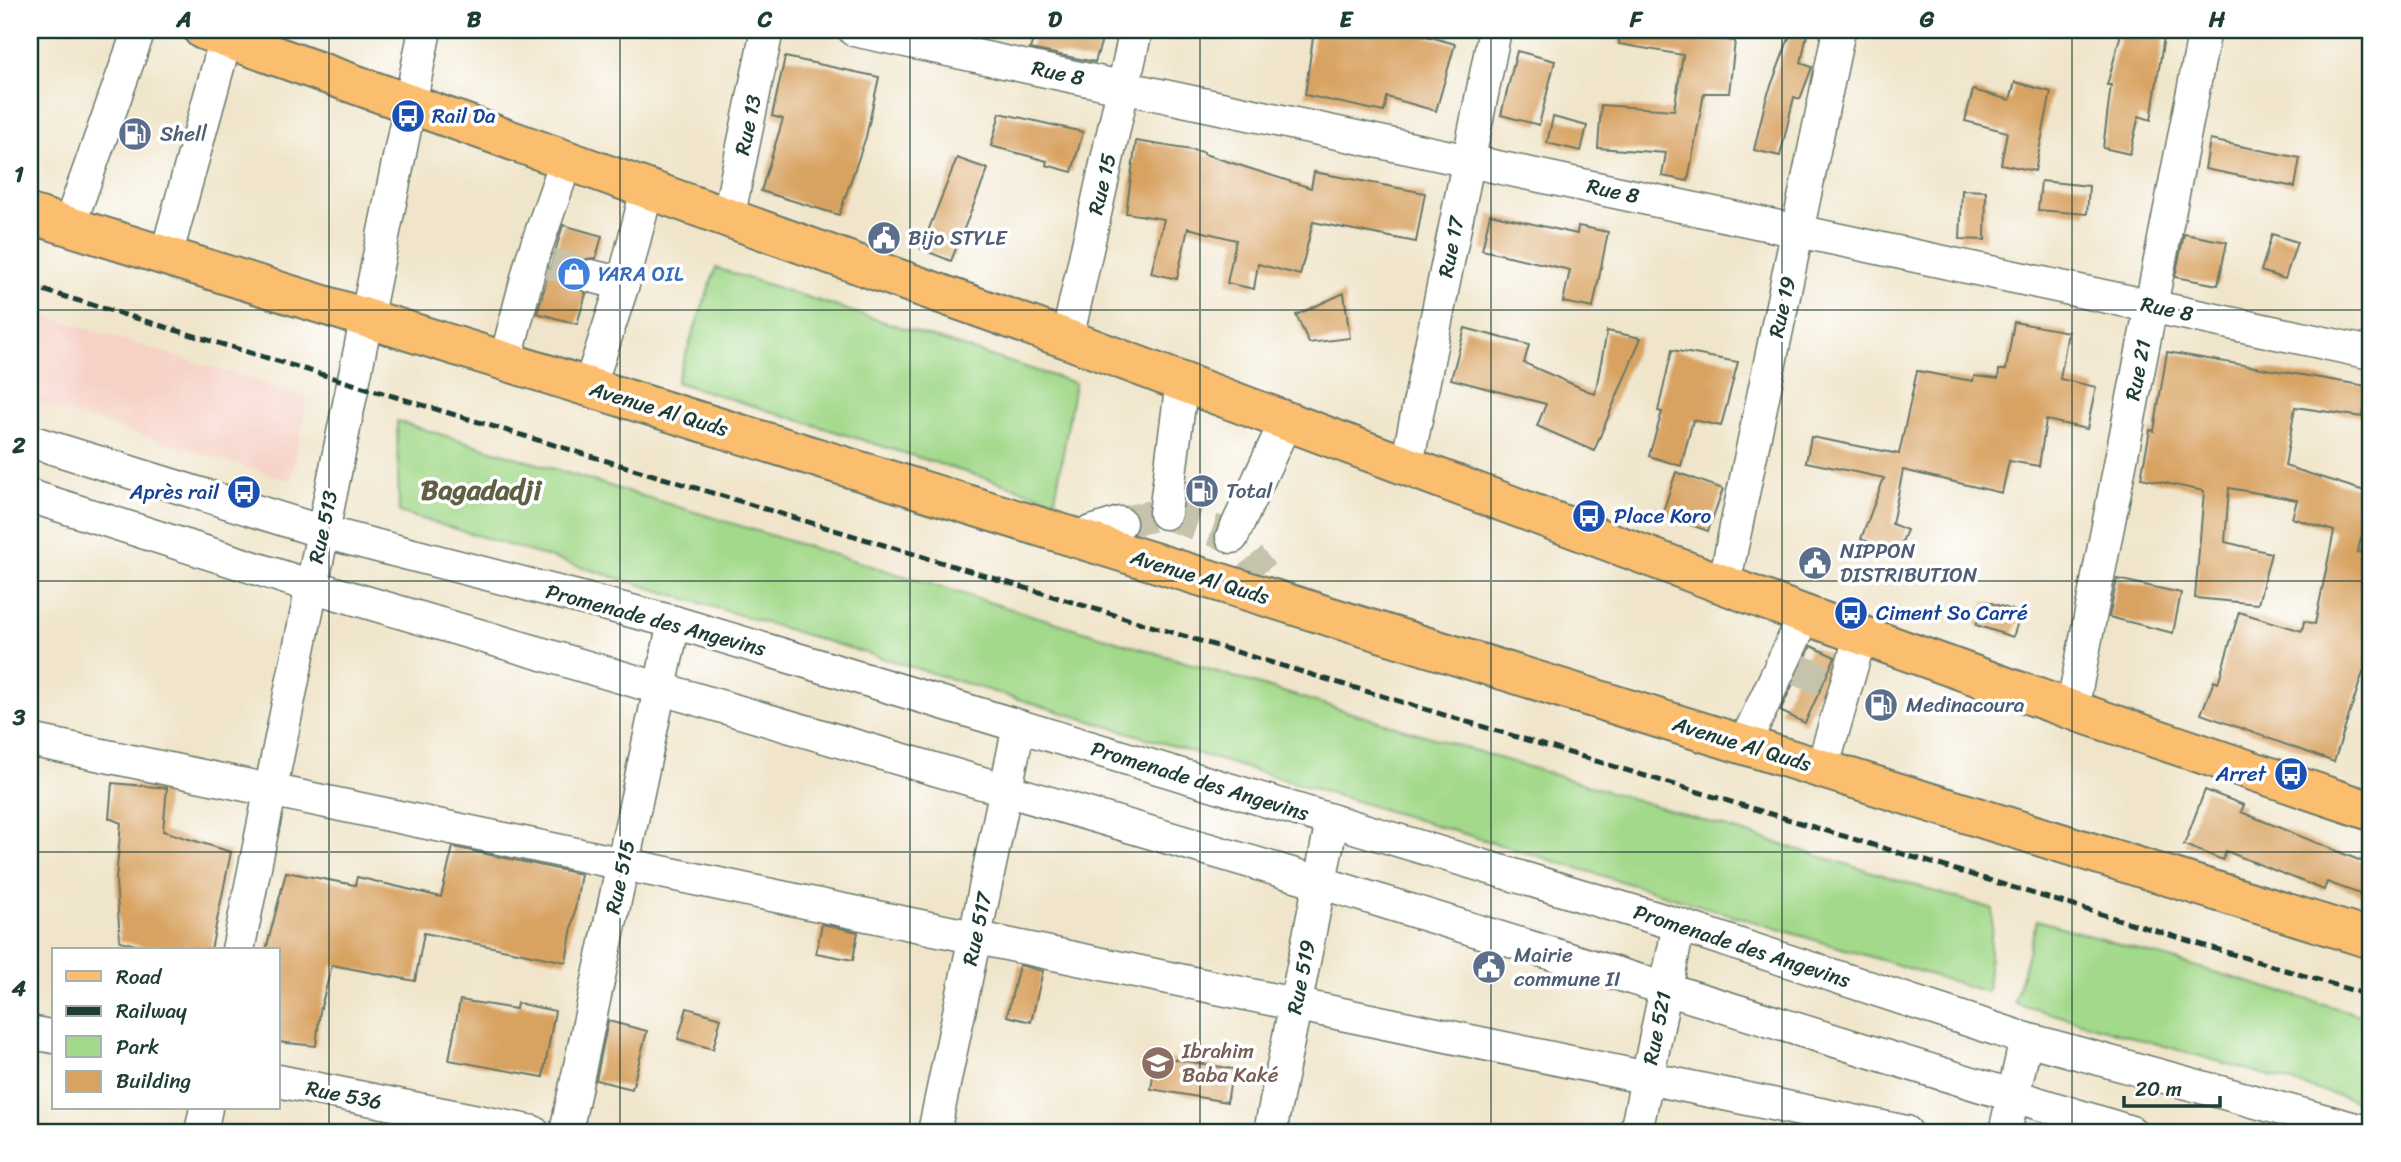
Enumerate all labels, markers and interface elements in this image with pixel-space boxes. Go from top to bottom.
text: A [175,0,192,40]
text: B [467,0,482,40]
text: C [757,0,773,40]
text: D [1048,0,1063,40]
text: E [1340,0,1355,40]
text: F [1629,0,1644,40]
text: G [1919,0,1935,40]
text: H [2208,0,2226,40]
street label: Rue 8 [1028,49,1088,97]
street label: Rue 13 [723,91,773,159]
bus stop icon: Rail Da [389,97,427,135]
place label: Rail Da [432,97,496,135]
fuel station icon: Shell [116,115,154,153]
place label: Shell [160,115,208,153]
street label: Rue 15 [1077,149,1128,219]
text: 1 [14,154,24,195]
street label: Rue 8 [1583,167,1643,215]
street label: Rue 17 [1427,211,1476,281]
public building icon: Bijo STYLE [865,219,903,257]
place label: Bijo STYLE [908,219,1008,257]
shop icon: YARA OIL [555,255,593,293]
place label: YARA OIL [598,255,684,293]
street label: Rue 19 [1757,273,1807,341]
street label: Rue 8 [2137,285,2197,333]
street label: Rue 21 [2113,336,2163,404]
street label: Avenue Al Quds [584,370,733,448]
text: 2 [11,425,26,466]
district label: Bagadadji [421,465,542,514]
fuel station icon: Total [1183,472,1221,510]
place label: Total [1226,472,1273,510]
place label: Après rail [129,473,220,511]
bus stop icon: Après rail [225,473,263,511]
street label: Rue 513 [297,487,349,567]
bus stop icon: Place Koro [1570,497,1608,535]
place label: Place Koro [1614,497,1712,535]
place label: NIPPON DISTRIBUTION [1840,532,1978,594]
street label: Avenue Al Quds [1125,538,1274,616]
public building icon: NIPPON DISTRIBUTION [1796,544,1834,582]
street label: Promenade des Angevins [542,572,771,668]
bus stop icon: Ciment So Carré [1832,594,1870,632]
place label: Ciment So Carré [1876,594,2028,632]
fuel station icon: Medinacoura [1862,686,1900,724]
place label: Medinacoura [1906,686,2025,724]
text: 3 [12,697,26,738]
street label: Avenue Al Quds [1667,705,1816,783]
street label: Promenade des Angevins [1086,730,1314,832]
place label: Arret [2215,755,2268,793]
bus stop icon: Arret [2272,755,2310,793]
street label: Rue 515 [594,836,646,918]
street label: Rue 517 [951,887,1004,969]
street label: Promenade des Angevins [1628,893,1856,999]
street label: Rue 519 [1275,936,1327,1017]
place label: Mairie commune II [1514,936,1621,998]
legend [52,948,280,1110]
public building icon: Mairie commune II [1470,948,1508,986]
text: Road [116,958,163,996]
text: 4 [11,968,27,1009]
street label: Rue 521 [1631,988,1683,1068]
text: Railway [116,992,187,1030]
text: Park [116,1028,159,1066]
place label: Ibrahim Baba Kaké [1181,1032,1279,1094]
school or university icon: Ibrahim Baba Kaké [1139,1044,1177,1082]
text: Building [116,1062,192,1100]
scale bar [2124,1064,2221,1108]
street label: Rue 536 [303,1069,385,1121]
text: 20 m [2135,1070,2182,1108]

